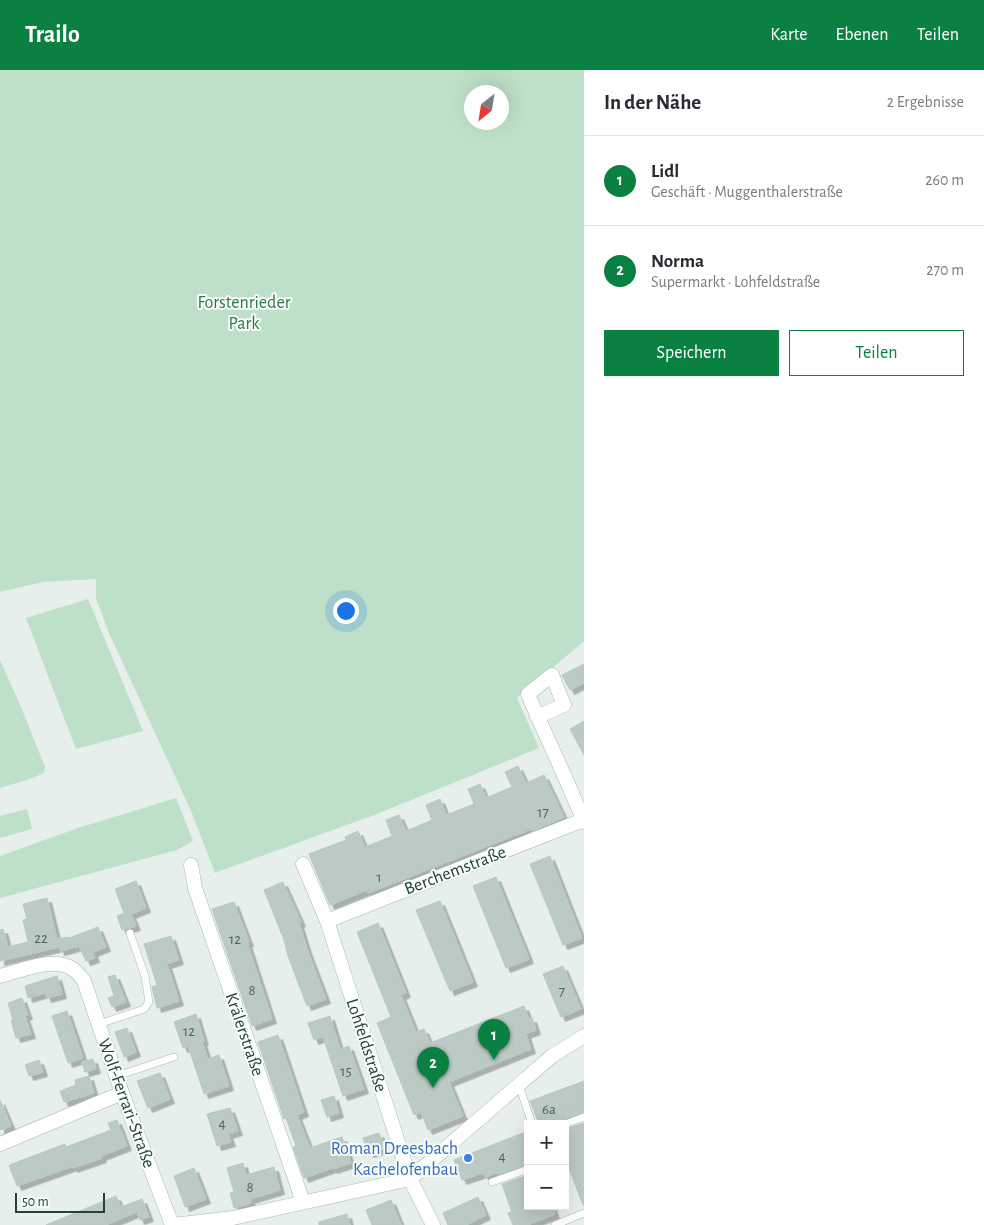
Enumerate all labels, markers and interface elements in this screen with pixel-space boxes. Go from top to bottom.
text: Trailo [25,23,80,47]
text: Karte [770,26,808,44]
text: Ebenen [836,26,889,44]
text: Teilen [917,26,959,44]
north arrow [464,85,509,130]
text: In der Nähe [604,92,701,113]
text: 2 Ergebnisse [887,94,964,110]
text: Lidl [651,162,679,181]
text: 1 [617,172,623,188]
text: 260 m [925,172,964,188]
text: Geschäft · Muggenthalerstraße [651,184,843,200]
text: Norma [651,252,704,271]
text: 2 [616,262,624,278]
text: 270 m [926,262,964,278]
text: Supermarkt · Lohfeldstraße [651,274,820,290]
park label: Forstenrieder Park [197,294,291,333]
button: Speichern [604,330,779,376]
button: Teilen [789,330,964,376]
your location [333,598,359,624]
house number: 17 [537,805,549,820]
street label: Berchemstraße [402,843,509,899]
house number: 1 [376,870,382,885]
house number: 22 [34,931,48,946]
house number: 12 [229,932,241,947]
house number: 8 [248,983,256,998]
house number: 7 [559,984,565,999]
street label: Krälerstraße [221,990,267,1078]
street label: Lohfeldstraße [342,996,390,1094]
pin: 1 [478,1019,510,1060]
house number: 12 [183,1024,195,1039]
street label: Wolf-Ferrari-Straße [94,1036,158,1170]
pin: 2 [417,1047,449,1088]
house number: 15 [340,1064,352,1079]
house number: 6a [542,1102,556,1117]
house number: 4 [218,1116,226,1131]
map controls [524,1120,569,1210]
button: + [524,1120,569,1165]
place label: Roman Dreesbach Kachelofenbau [331,1140,458,1179]
house number: 4 [498,1149,506,1164]
marker: Roman Dreesbach Kachelofenbau [462,1152,474,1164]
button: − [524,1165,569,1210]
house number: 8 [246,1180,254,1195]
scale bar [15,1190,105,1213]
text: 50 m [22,1195,49,1209]

